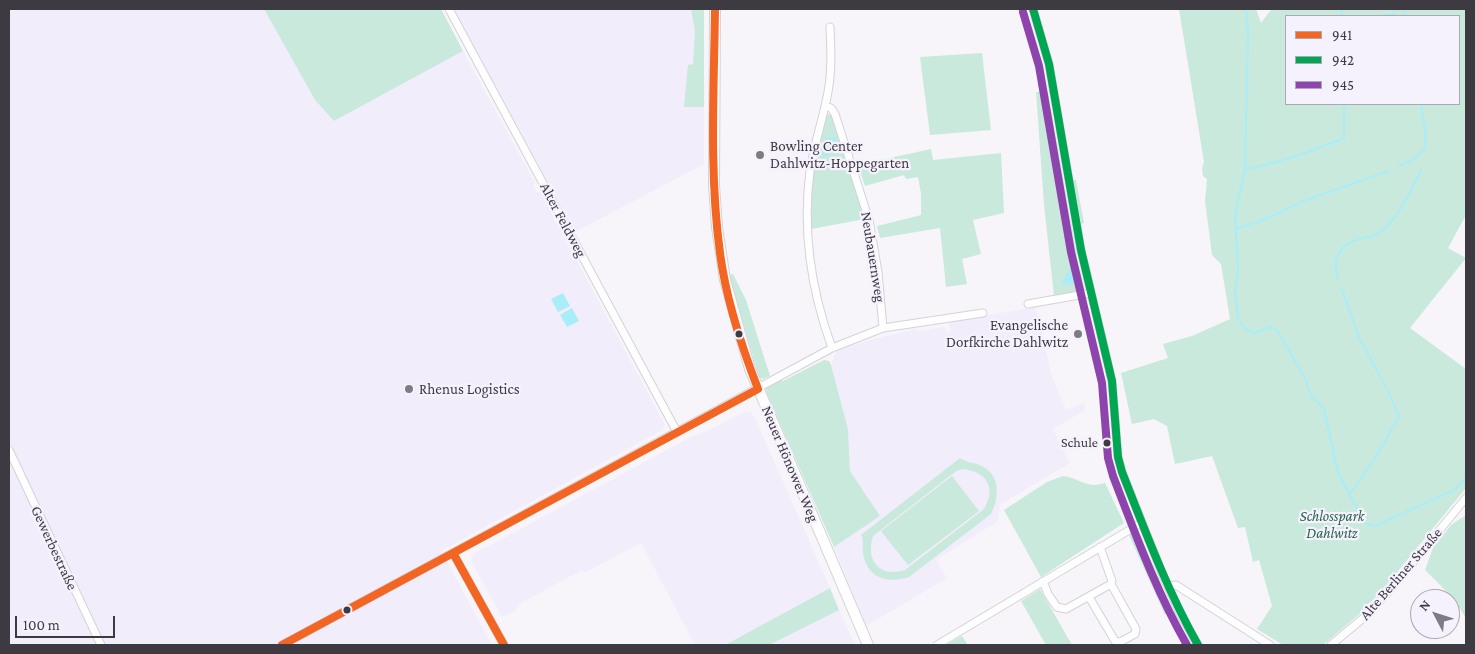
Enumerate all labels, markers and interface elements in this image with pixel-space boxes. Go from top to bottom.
legend [1285,15,1460,105]
text: 941 [1332,27,1352,43]
text: 942 [1332,52,1354,68]
text: 945 [1332,77,1354,93]
place label: Bowling Center Dahlwitz-Hoppegarten [770,137,909,172]
marker: Bowling Center Dahlwitz-Hoppegarten [754,149,766,161]
street label: Alter Feldweg [536,179,590,261]
street label: Neubauernweg [857,210,889,304]
place label: Evangelische Dorfkirche Dahlwitz [946,316,1068,351]
marker: Evangelische Dorfkirche Dahlwitz [1072,328,1084,340]
unlabelled marker [734,329,744,339]
place label: Rhenus Logistics [419,380,520,398]
marker: Rhenus Logistics [403,383,415,395]
street label: Neuer Hönower Weg [757,403,823,525]
place label: Schule [1061,435,1098,451]
marker: Schule [1102,438,1112,448]
street label: Gewerbestraße [27,503,81,593]
park label: Schlosspark Dahlwitz [1300,507,1364,542]
street label: Alte Berliner Straße [1356,524,1446,624]
north arrow [1410,589,1460,639]
text: N [1415,596,1433,614]
unlabelled marker [342,605,352,615]
scale bar [18,606,118,638]
text: 100 m [23,617,60,633]

